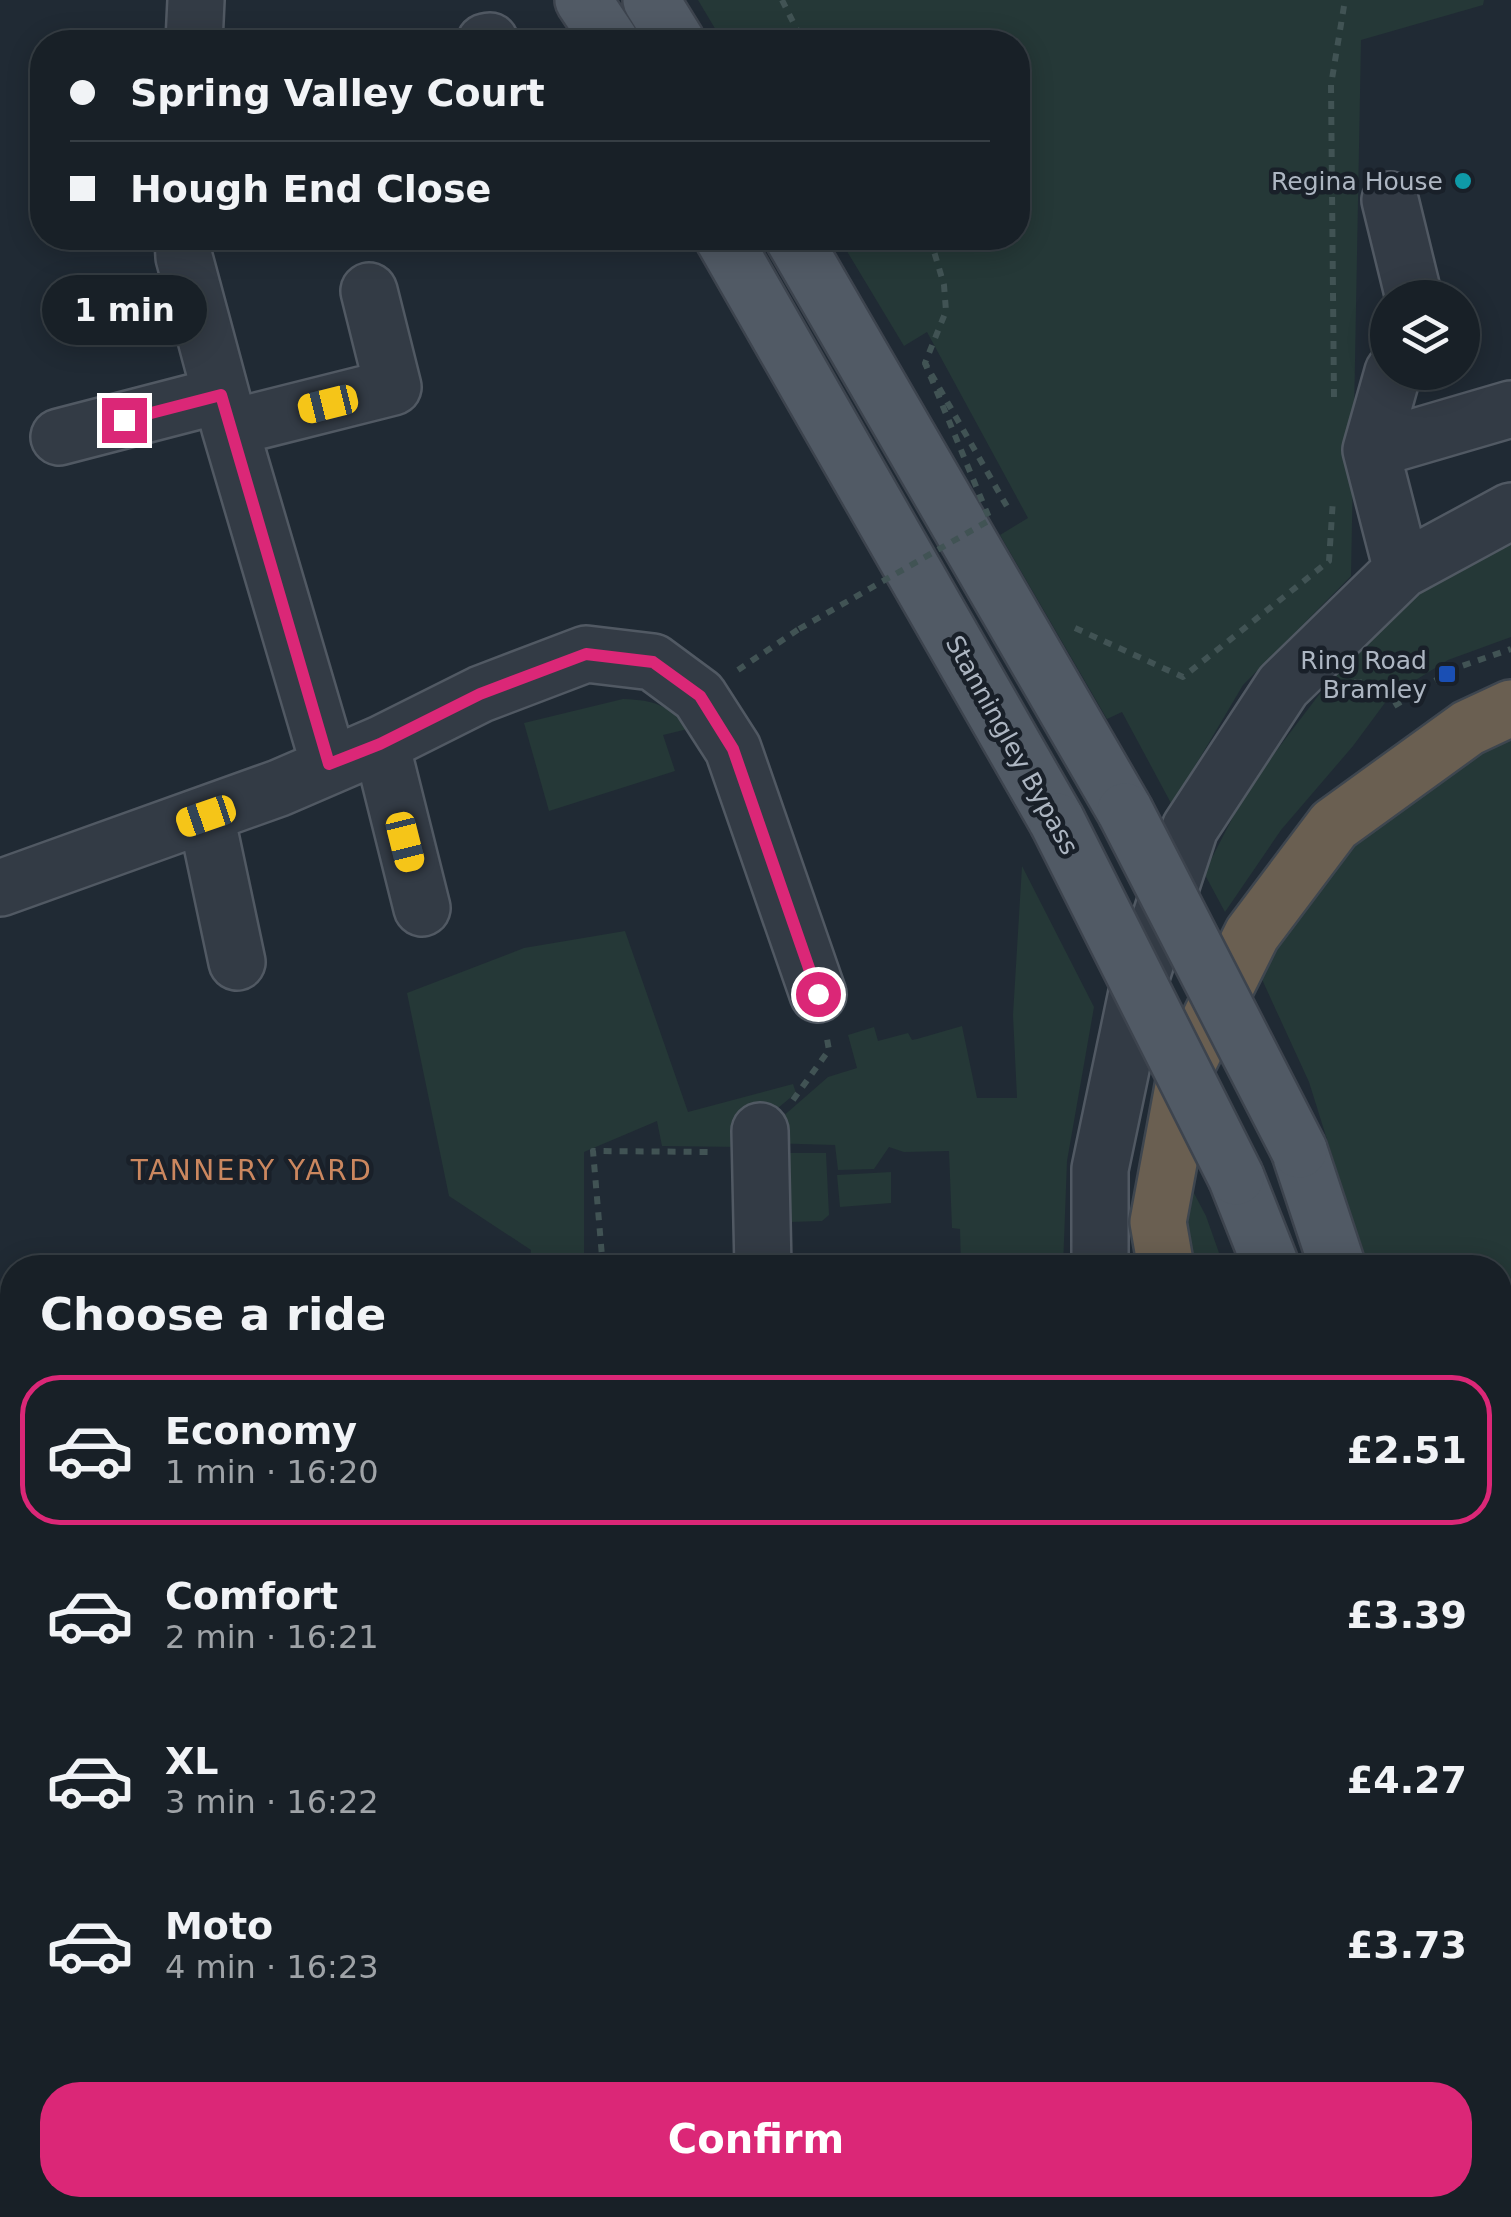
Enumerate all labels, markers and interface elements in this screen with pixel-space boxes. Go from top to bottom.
text: Spring Valley Court [130,71,545,115]
text: Hough End Close [130,167,491,211]
place label: Regina House [1271,167,1443,196]
marker: Regina House [1452,170,1474,192]
callout: 1 min [42,275,206,345]
map controls [1370,280,1480,390]
button: layers [1370,280,1480,390]
text: 1 min [74,291,175,329]
car [295,382,361,426]
route end [102,398,147,443]
street label: Stanningley Bypass [940,631,1084,859]
place label: Ring Road Bramley [1300,646,1427,704]
marker: Ring Road Bramley [1436,663,1458,685]
car [173,792,239,840]
car [383,809,427,875]
route start [796,972,841,1017]
district label: TANNERY YARD [130,1154,373,1187]
text: Choose a ride [40,1288,386,1341]
icon: car [45,1405,135,1495]
text: Economy [165,1409,357,1453]
text: £2.51 [1347,1428,1467,1472]
text: 1 min · 16:20 [165,1453,379,1491]
icon: car [45,1570,135,1660]
text: Comfort [165,1574,338,1618]
text: £3.39 [1347,1593,1467,1637]
text: 2 min · 16:21 [165,1618,379,1656]
icon: car [45,1735,135,1825]
text: XL [165,1739,219,1783]
text: £4.27 [1347,1758,1467,1802]
text: 3 min · 16:22 [165,1783,379,1821]
icon: car [45,1900,135,1990]
text: Moto [165,1904,273,1948]
text: £3.73 [1347,1923,1467,1967]
text: 4 min · 16:23 [165,1948,379,1986]
button: Confirm [40,2082,1472,2197]

